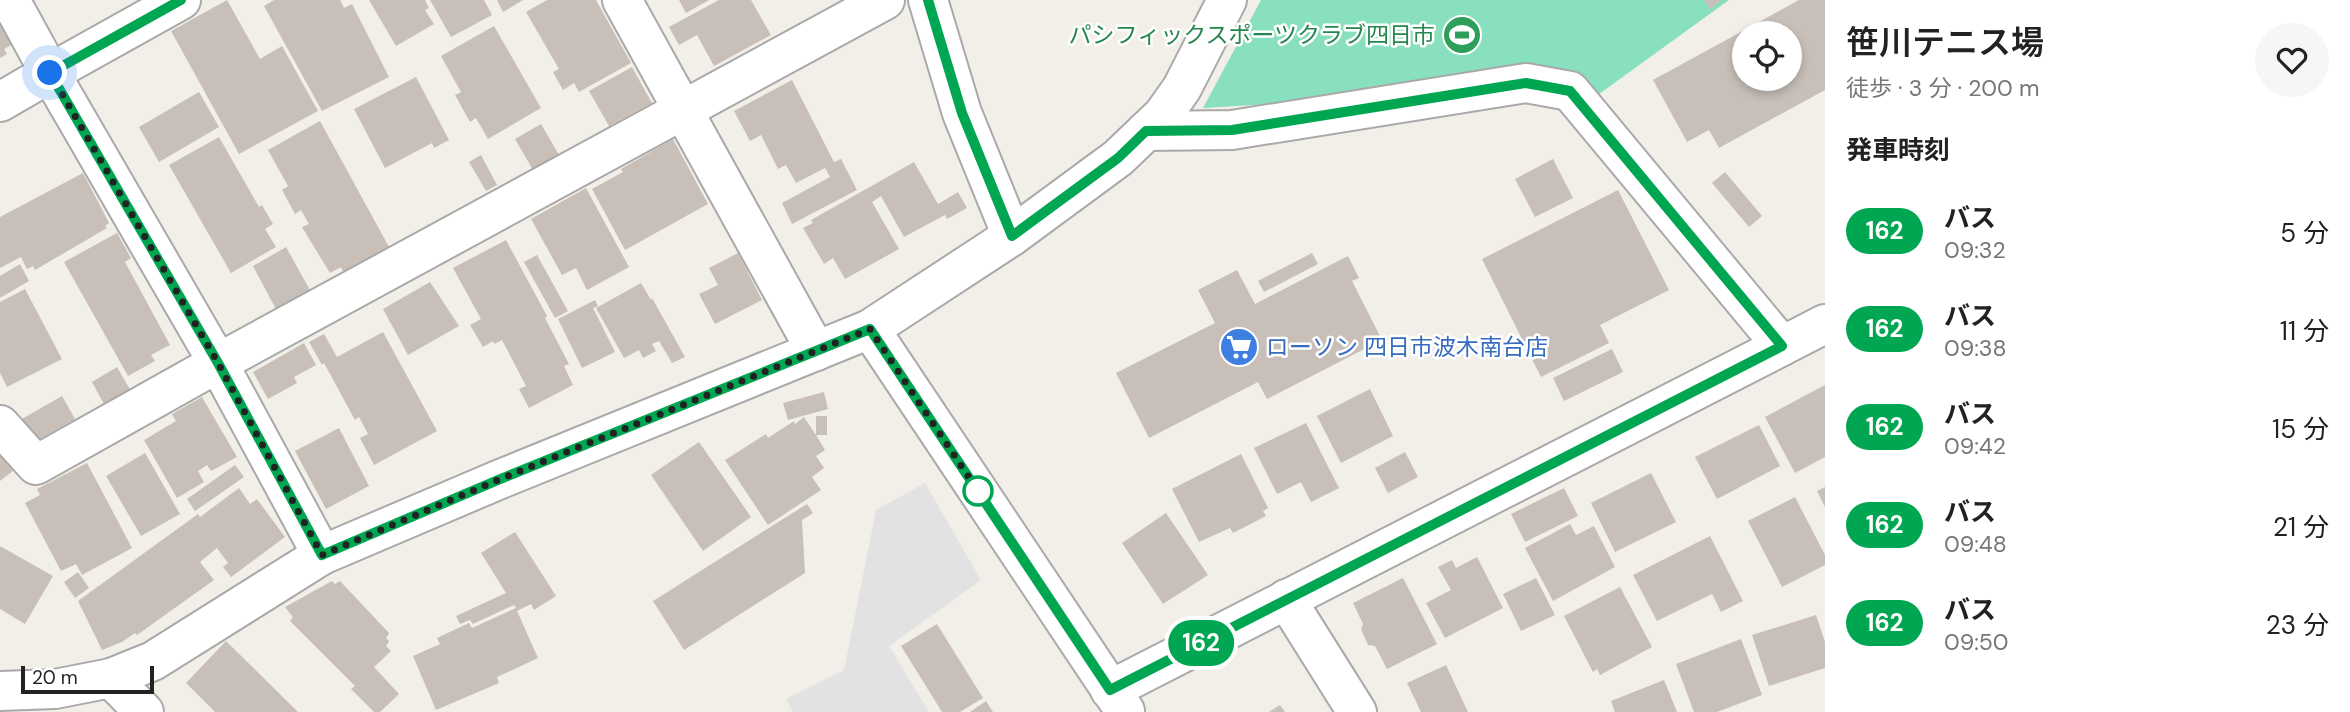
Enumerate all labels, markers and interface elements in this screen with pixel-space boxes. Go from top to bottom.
sports icon: パシフィックスポーツクラブ四日市 [1441,14,1483,56]
place label: パシフィックスポーツクラブ四日市 [1069,20,1435,50]
map controls [1732,21,1802,91]
button: locate [1732,21,1802,91]
text: 笹川テニス場 [1846,21,2044,64]
button: heart [2255,23,2329,97]
your location [32,55,67,90]
text: 徒歩 · 3 分 · 200 m [1846,73,2039,103]
text: 発車時刻 [1846,133,1950,167]
text: バス [1944,201,1996,235]
text: 162 [1866,215,1903,246]
text: 5 分 [2280,216,2329,250]
text: 09:32 [1944,235,2006,265]
text: バス [1944,299,1996,333]
text: 162 [1866,313,1903,344]
text: 11 分 [2280,314,2329,348]
supermarket icon: ローソン 四日市波木南台店 [1218,326,1260,368]
place label: ローソン 四日市波木南台店 [1266,332,1548,362]
text: 09:38 [1944,333,2006,363]
text: バス [1944,397,1996,431]
text: 162 [1866,411,1903,442]
text: 15 分 [2272,412,2329,446]
text: 09:42 [1944,431,2006,461]
unlabelled marker [963,476,993,506]
text: バス [1944,495,1996,529]
text: 162 [1866,509,1903,540]
text: 21 分 [2273,510,2329,544]
text: 09:48 [1944,529,2007,559]
text: バス [1944,593,1996,627]
text: 162 [1866,607,1903,638]
text: 23 分 [2266,608,2329,642]
line badge: 162 [1161,620,1241,666]
text: 162 [1182,627,1220,658]
text: 09:50 [1944,627,2009,657]
scale bar [21,663,154,695]
text: 20 m [32,665,78,690]

